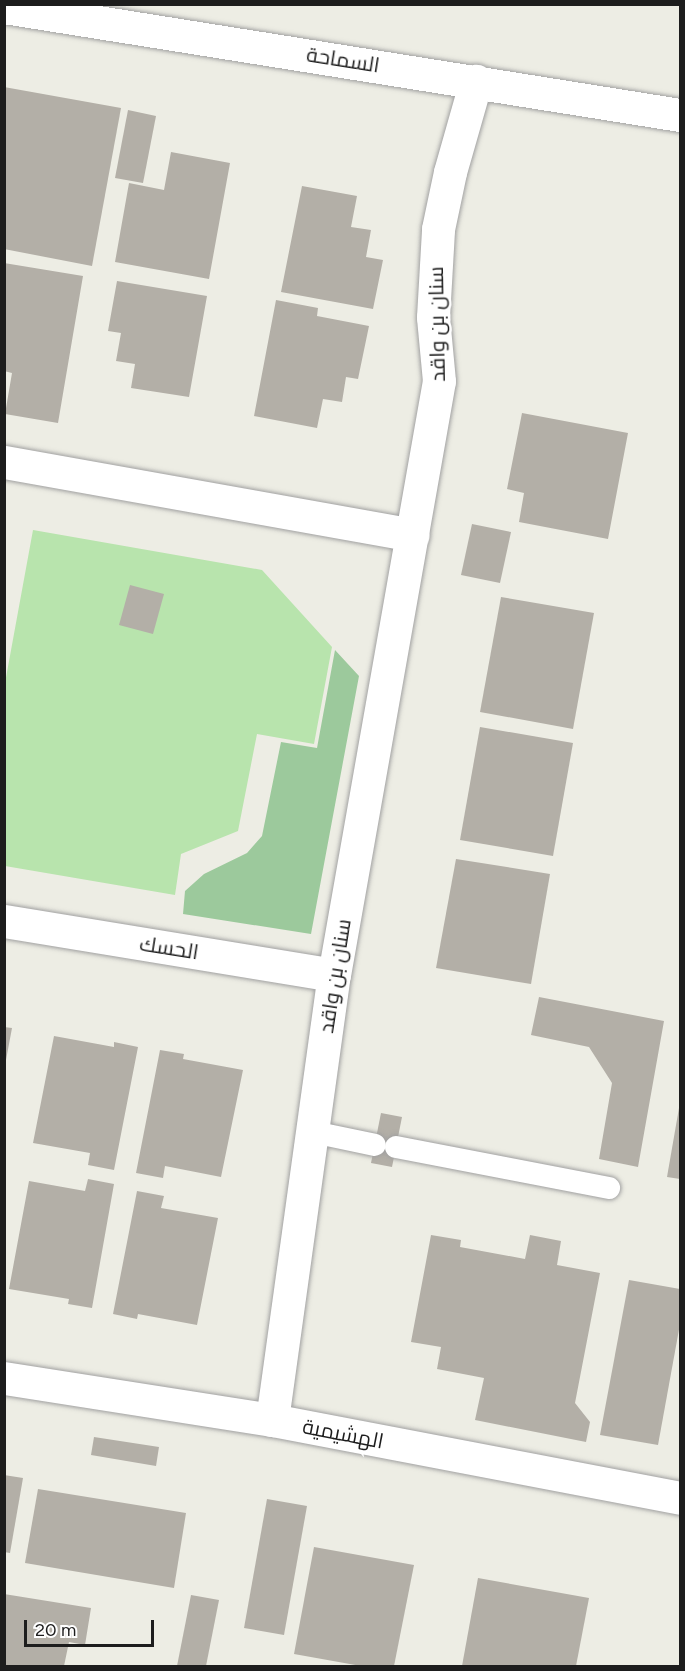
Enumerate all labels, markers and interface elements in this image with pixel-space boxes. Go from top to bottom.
street label: السماحة [305,42,381,78]
street label: سنان بن واقد [423,266,451,382]
street label: سنان بن واقد [314,917,356,1035]
street label: الحسك [138,931,200,965]
street label: الهشيمية [300,1414,386,1454]
scale bar [27,1608,158,1646]
text: 20 m [35,1619,76,1641]

